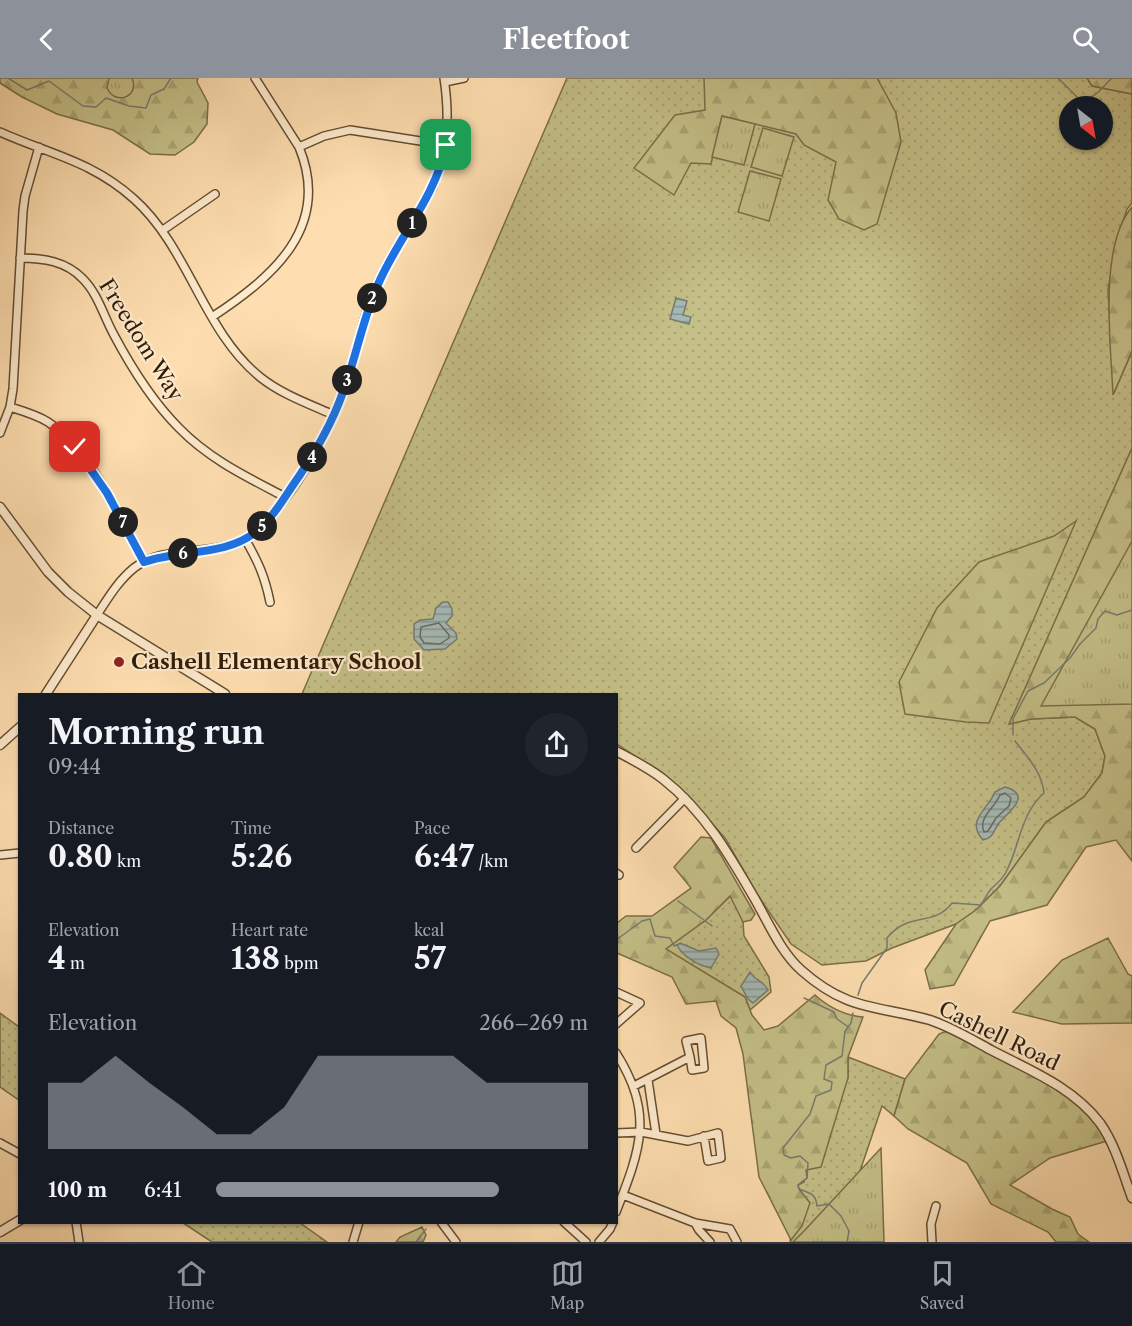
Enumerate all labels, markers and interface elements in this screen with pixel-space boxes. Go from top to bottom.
icon: back [30,23,63,56]
text: Fleetfoot [502,23,630,56]
icon: search [1069,23,1102,56]
north arrow [1059,96,1113,150]
map controls [1059,96,1113,150]
pin [420,119,471,170]
icon: arrive [429,128,462,161]
pin: 1 [397,208,427,238]
text: 1 [408,213,416,233]
street label: Freedom Way [94,274,189,406]
pin: 2 [357,283,387,313]
text: 2 [367,288,377,308]
pin: 3 [332,365,362,395]
text: 3 [342,370,352,390]
pin [49,421,100,472]
icon: check [58,430,91,463]
pin: 4 [297,442,327,472]
text: 4 [307,447,317,467]
pin: 7 [108,507,138,537]
pin: 5 [247,511,277,541]
text: 7 [119,512,127,532]
text: 5 [258,516,266,536]
pin: 6 [168,538,198,568]
text: 6 [178,543,188,563]
place label: Cashell Elementary School [131,649,422,674]
marker: Cashell Elementary School [112,655,126,669]
text: Morning run [48,712,264,753]
button: share [525,713,588,776]
text: 09:44 [48,755,101,779]
text: Distance [48,818,114,838]
text: Time [231,818,271,838]
text: Pace [414,818,450,838]
text: 0.80 [48,838,113,875]
text: 5:26 [231,838,292,875]
text: 6:47 [414,838,474,875]
text: km [113,851,141,871]
text: /km [474,851,508,871]
text: Elevation [48,920,119,940]
text: Heart rate [231,920,308,940]
text: kcal [414,920,444,940]
text: 4 [48,940,66,977]
text: 138 [231,940,280,977]
text: 57 [414,940,446,977]
text: m [66,953,85,973]
text: bpm [280,953,319,973]
street label: Cashell Road [935,996,1064,1076]
text: Elevation [48,1011,137,1035]
text: 266–269 m [479,1011,588,1035]
text: 100 m [48,1178,107,1202]
text: 6:41 [144,1178,181,1202]
tab: Home [168,1257,215,1313]
tab: Map [550,1257,584,1313]
tab: Saved [920,1257,964,1313]

